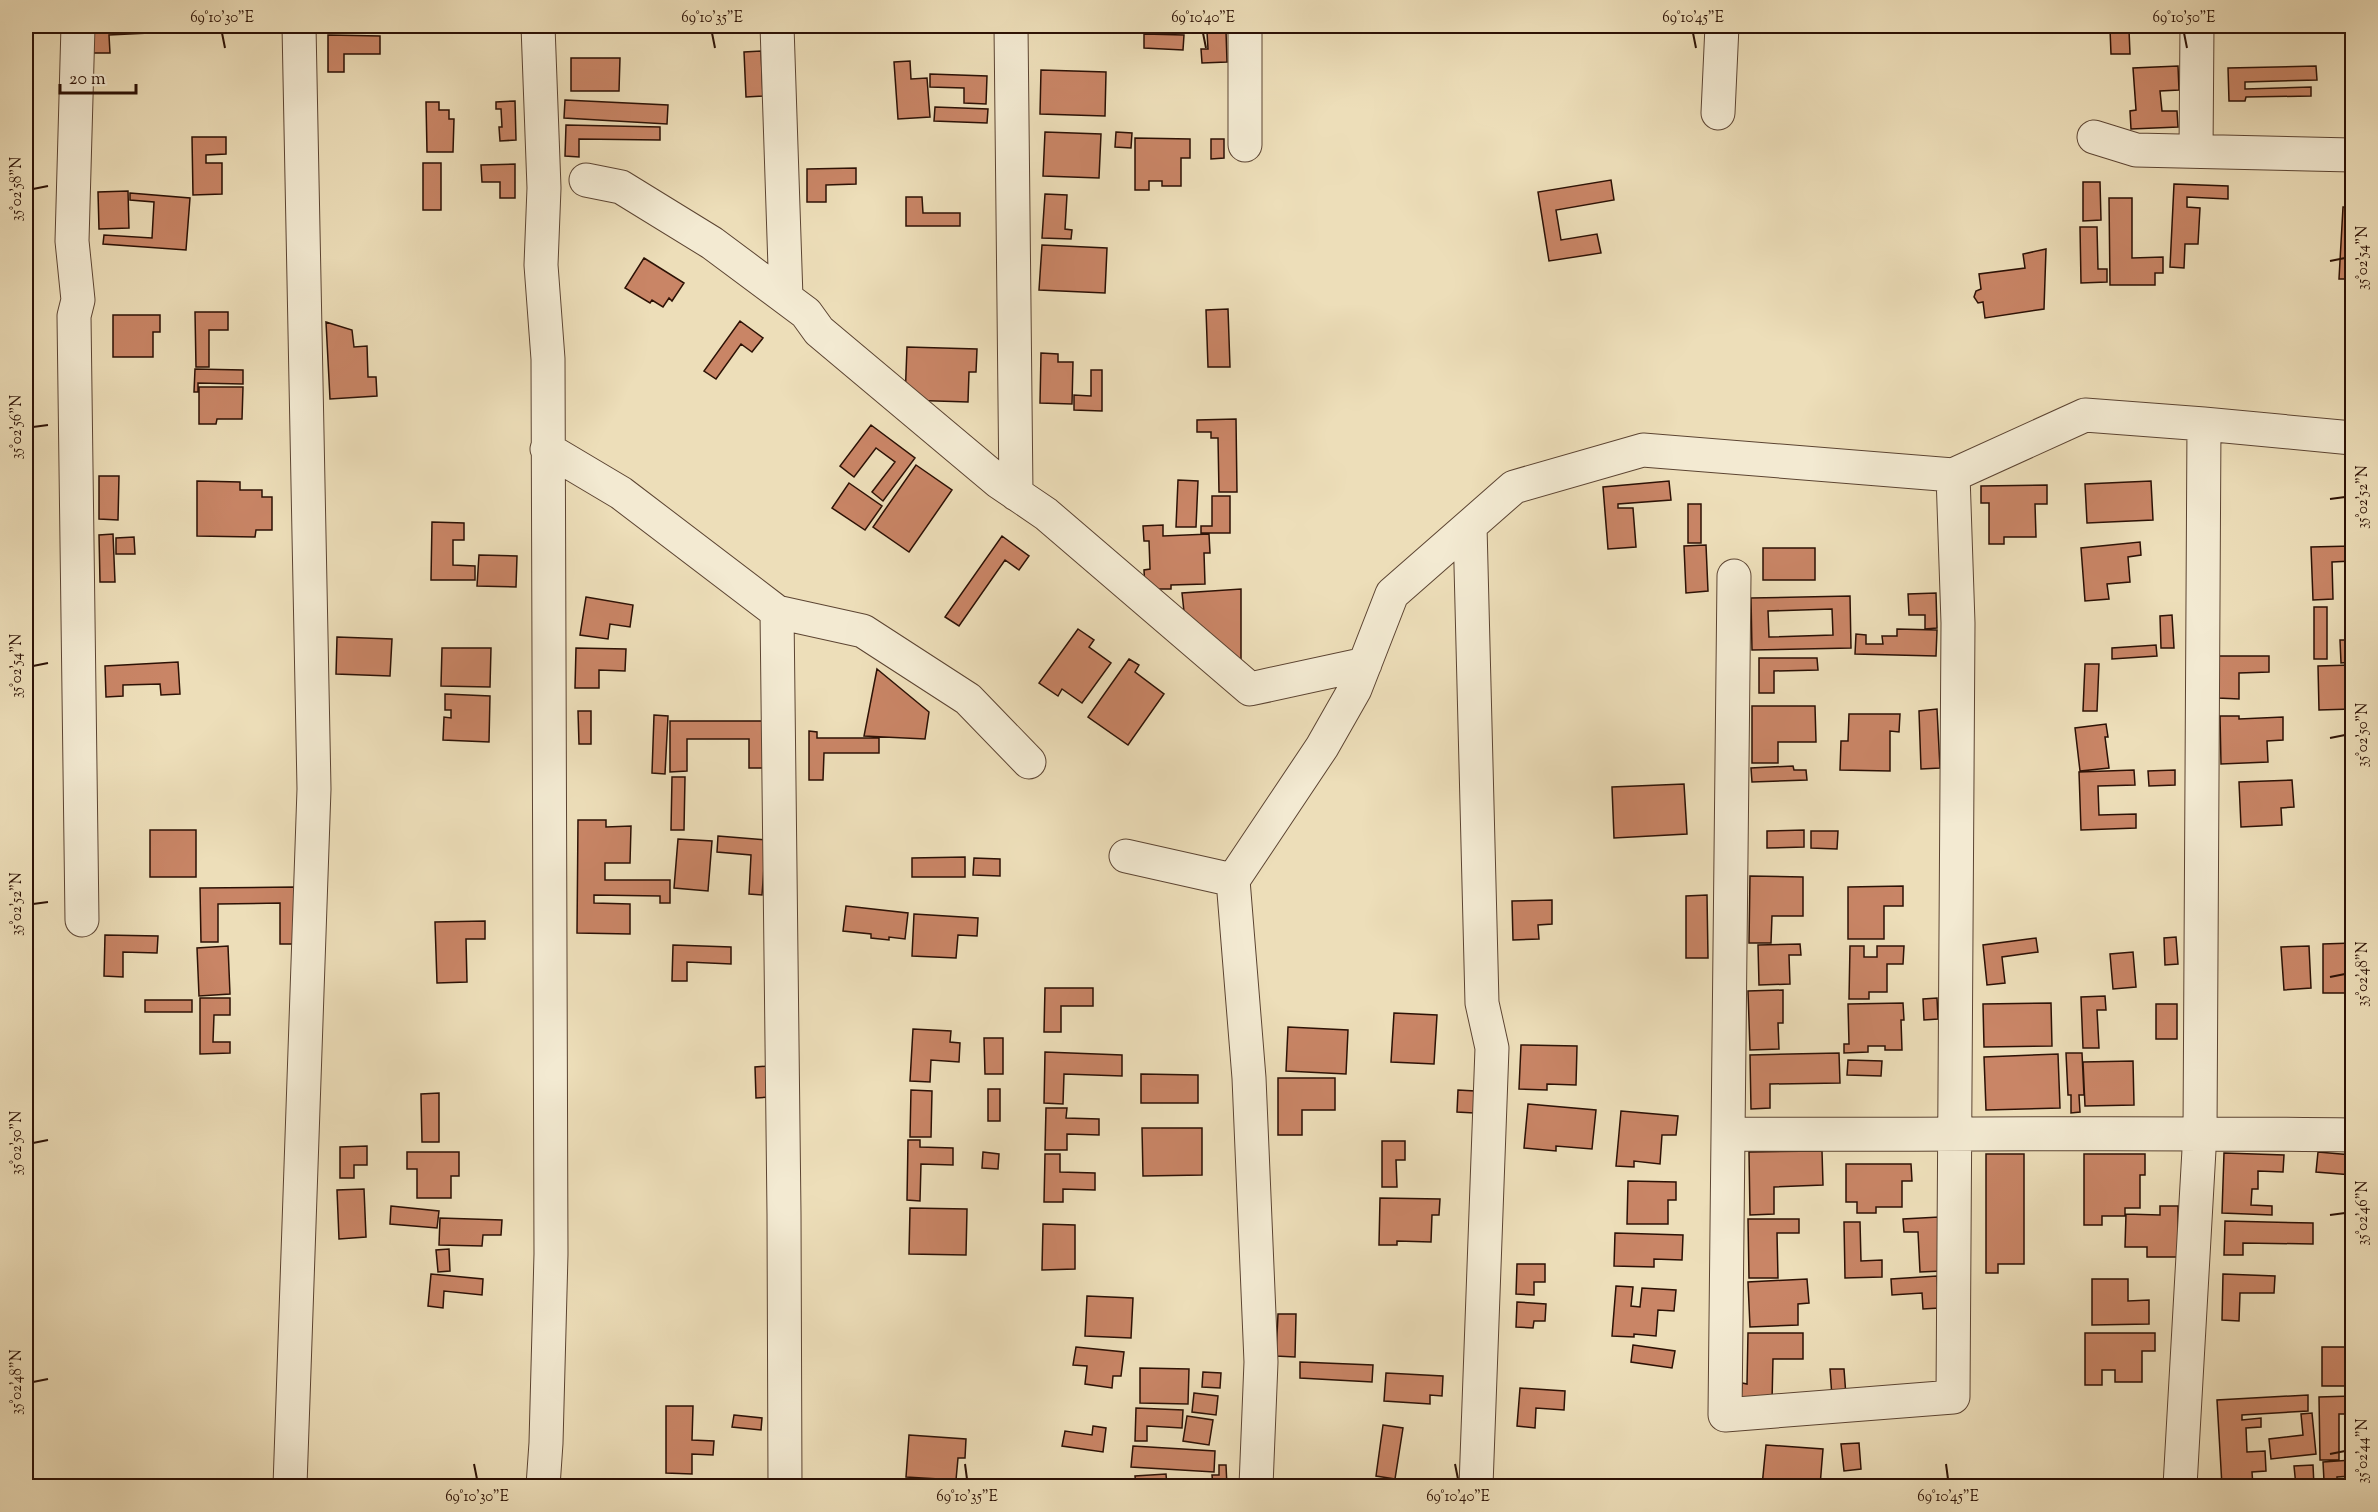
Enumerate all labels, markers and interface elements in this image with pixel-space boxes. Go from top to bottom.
text: 69°10'30"E [190,8,254,29]
text: 69°10'35"E [681,8,743,29]
text: 69°10'40"E [1171,8,1235,29]
text: 69°10'45"E [1662,8,1724,29]
text: 69°10'50"E [2153,8,2215,29]
scale bar [60,57,136,95]
text: 20 m [69,67,106,93]
text: 35°02'58"N [7,157,28,221]
text: 35°02'54"N [2353,226,2374,290]
text: 35°02'56"N [7,395,28,459]
text: 35°02'52"N [2353,465,2374,529]
text: 35°02'54"N [7,634,28,698]
text: 35°02'50"N [2353,703,2374,767]
text: 35°02'52"N [7,872,28,936]
text: 35°02'48"N [2353,941,2374,1007]
text: 35°02'50"N [7,1111,28,1175]
text: 35°02'46"N [2353,1180,2374,1246]
text: 35°02'48"N [7,1349,28,1415]
text: 35°02'44"N [2353,1418,2374,1484]
text: 69°10'30"E [445,1487,509,1508]
text: 69°10'35"E [936,1487,998,1508]
text: 69°10'40"E [1426,1487,1490,1508]
text: 69°10'45"E [1917,1487,1979,1508]

